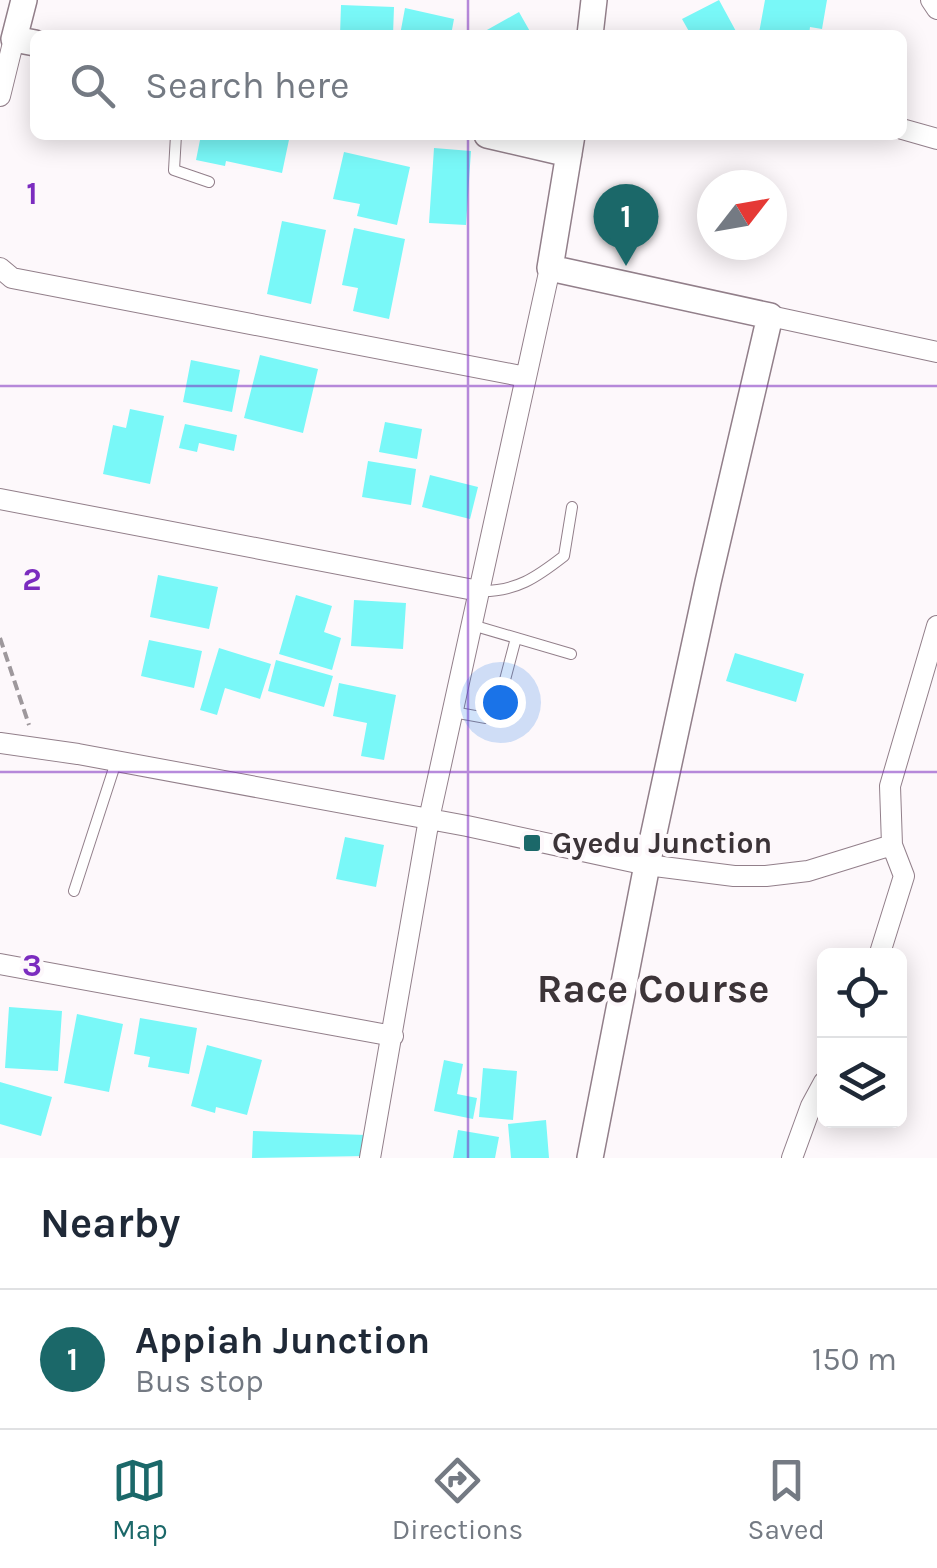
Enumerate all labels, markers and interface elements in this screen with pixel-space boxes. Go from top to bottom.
search box [30,30,907,140]
icon: search [65,58,120,113]
text: Search here [145,63,349,108]
north arrow [697,170,787,260]
text: 1 [26,175,38,212]
pin: 1 [594,184,658,266]
text: 2 [22,561,42,598]
your location [475,677,526,728]
place label: Gyedu Junction [552,825,772,861]
marker: Gyedu Junction [521,832,543,854]
text: 3 [22,947,42,984]
map controls [817,948,907,1128]
button: locate [817,948,907,1038]
district label: Race Course [537,965,769,1012]
button: layers [817,1038,907,1128]
text: Nearby [40,1198,180,1248]
text: Appiah Junction [135,1318,430,1363]
text: 1 [67,1341,78,1378]
text: 150 m [812,1341,897,1378]
text: Bus stop [135,1363,264,1400]
tab: Map [112,1453,168,1546]
tab: Directions [392,1453,523,1546]
tab: Saved [747,1453,825,1546]

